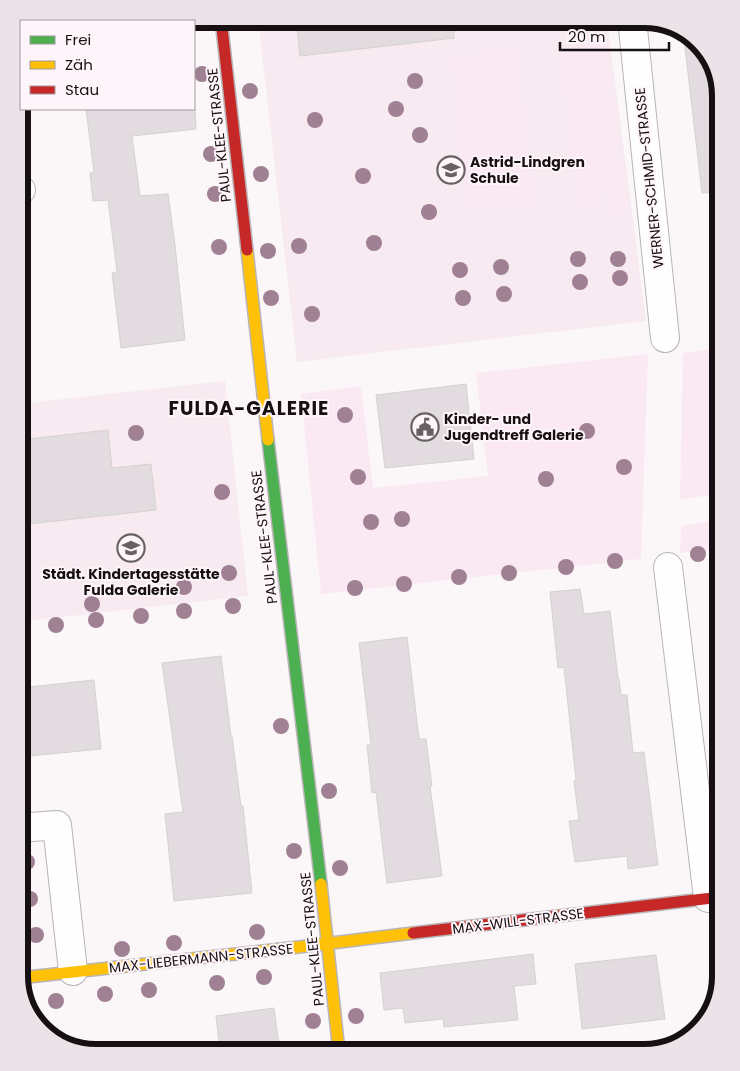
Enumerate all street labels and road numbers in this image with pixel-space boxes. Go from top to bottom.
street label: PAUL-KLEE-STRASSE [202,67,236,203]
street label: WERNER-SCHMID-STRASSE [630,87,668,269]
street label: PAUL-KLEE-STRASSE [246,469,282,605]
street label: PAUL-KLEE-STRASSE [295,871,329,1007]
street label: MAX-WILL-STRASSE [451,903,585,939]
street label: MAX-LIEBERMANN-STRASSE [108,938,294,978]

